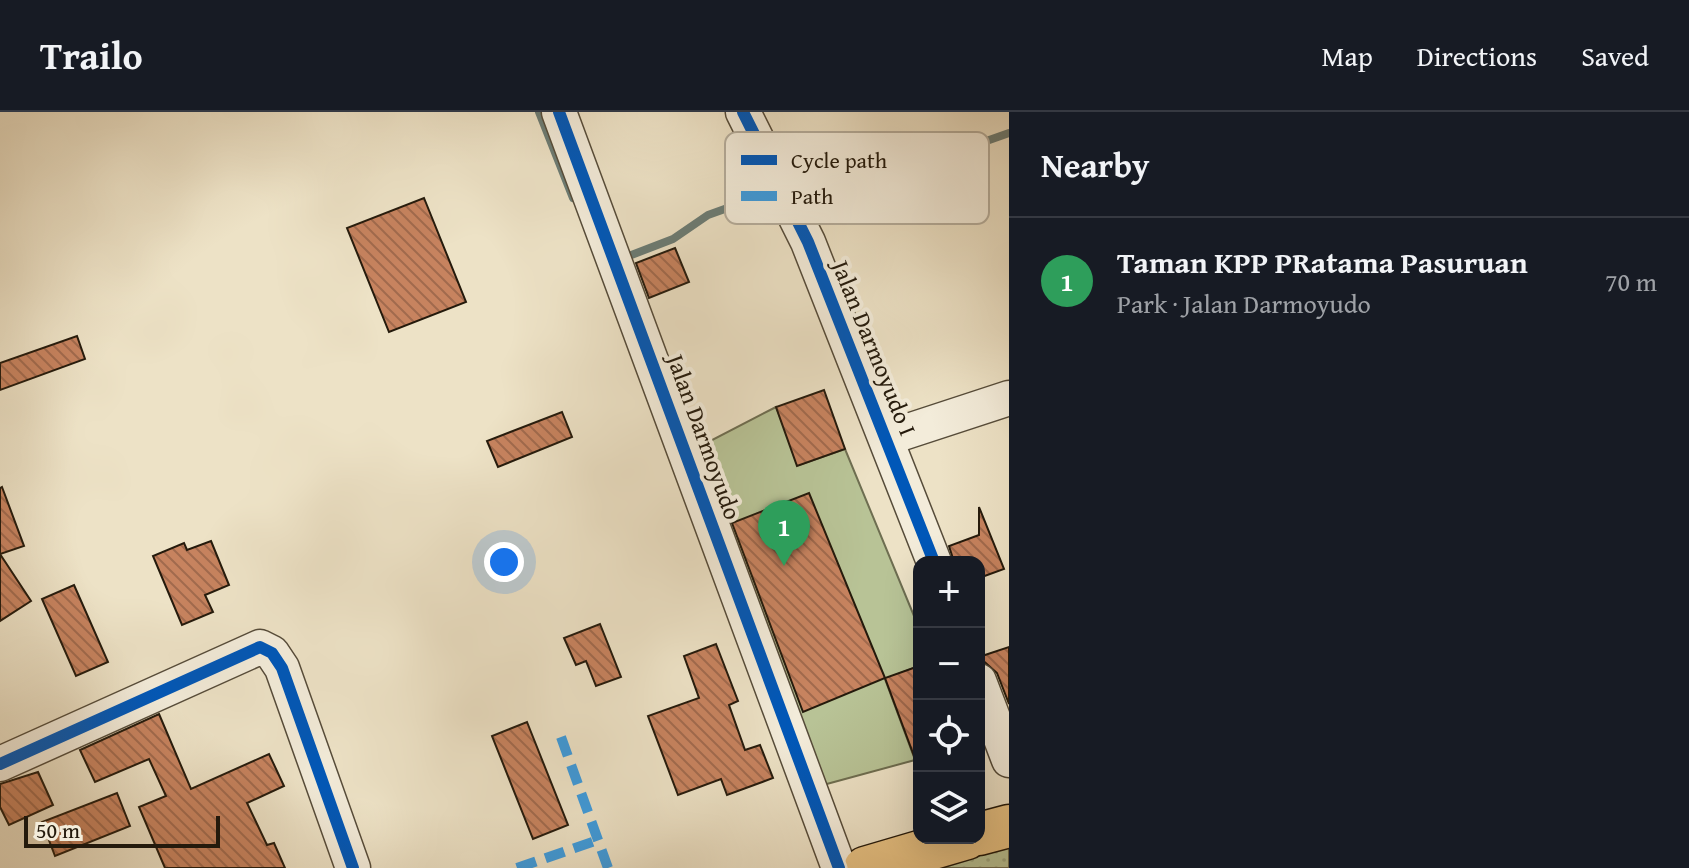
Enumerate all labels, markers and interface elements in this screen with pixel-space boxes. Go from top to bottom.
text: Trailo [40,27,143,83]
text: Map [1321,35,1373,76]
text: Directions [1417,35,1537,76]
text: Saved [1581,35,1649,76]
legend [725,132,989,224]
text: Nearby [1041,140,1150,189]
text: Cycle path [791,144,888,176]
text: Path [791,180,834,212]
text: Taman KPP PRatama Pasuruan [1117,240,1528,284]
street label: Jalan Darmoyudo I [822,252,926,441]
text: 1 [1060,262,1074,301]
text: 70 m [1605,262,1657,301]
text: Park · Jalan Darmoyudo [1117,284,1371,323]
street label: Jalan Darmoyudo [657,347,751,524]
pin: 1 [758,500,810,566]
your location [484,542,524,582]
map controls [913,556,985,844]
button: + [913,556,985,628]
button: − [913,628,985,700]
button: locate [913,700,985,772]
button: layers [913,772,985,844]
scale bar [24,812,220,848]
text: 50 m [36,814,80,846]

